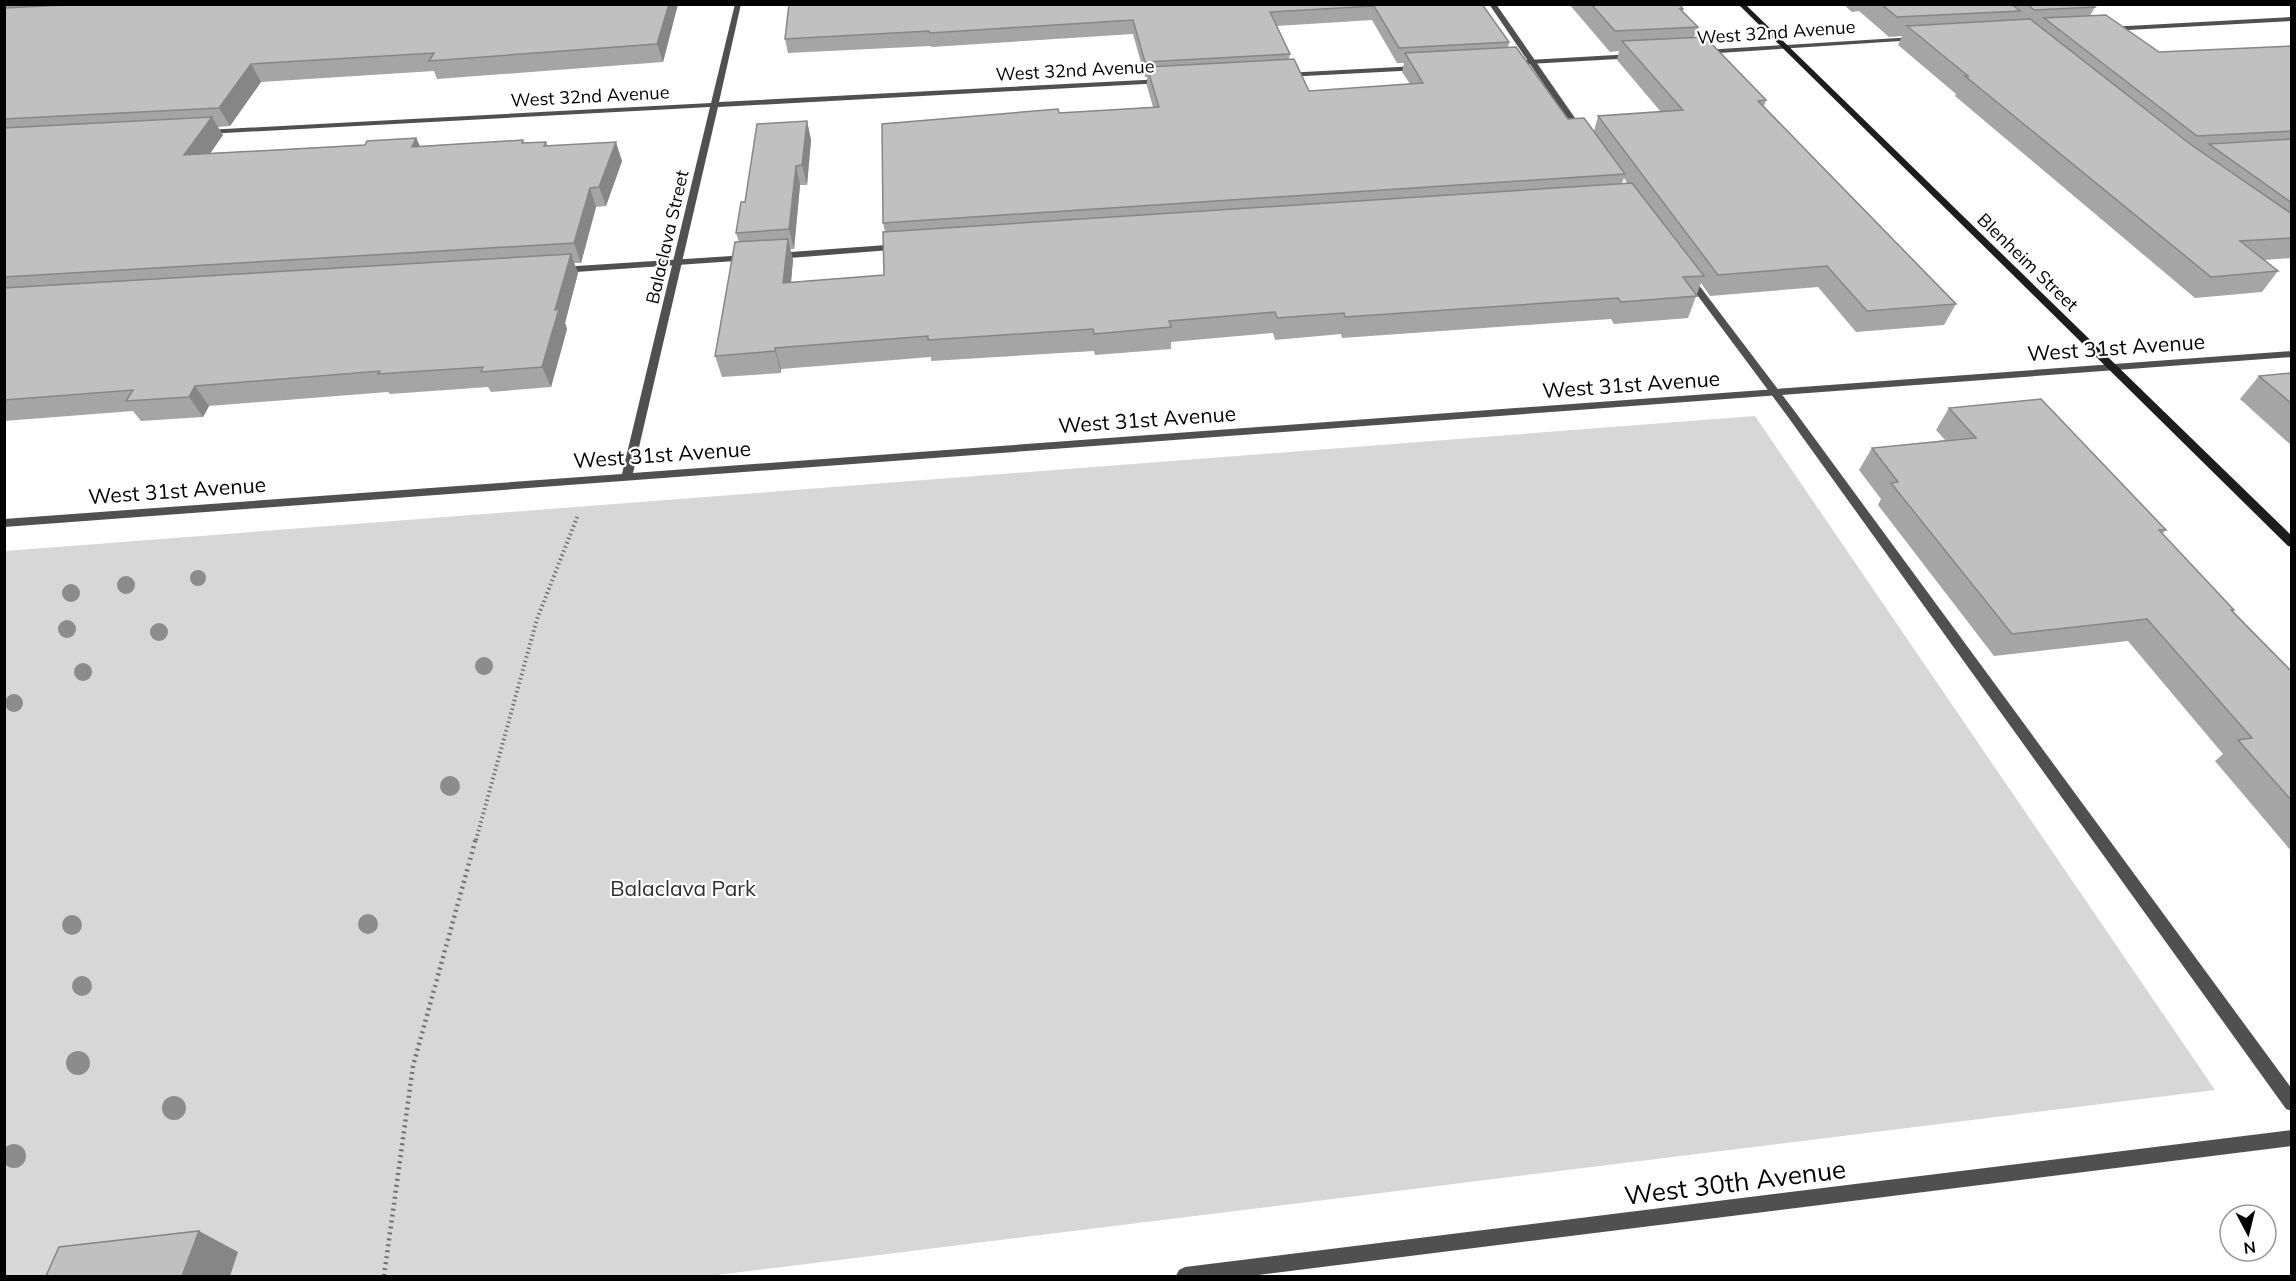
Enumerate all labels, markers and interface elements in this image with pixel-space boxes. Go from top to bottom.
street label: West 32nd Avenue [1696,15,1856,49]
street label: West 32nd Avenue [995,54,1155,86]
street label: West 32nd Avenue [510,80,670,112]
street label: Balaclava Street [640,168,694,306]
street label: Blenheim Street [1973,208,2083,316]
street label: West 31st Avenue [2026,328,2206,366]
street label: West 31st Avenue [1541,365,1721,403]
street label: West 31st Avenue [1057,400,1237,438]
street label: West 31st Avenue [572,435,752,473]
street label: West 31st Avenue [87,471,267,509]
park label: Balaclava Park [610,875,756,901]
street label: West 30th Avenue [1622,1152,1848,1212]
north arrow [2218,1203,2278,1263]
text: N [2243,1237,2257,1259]

